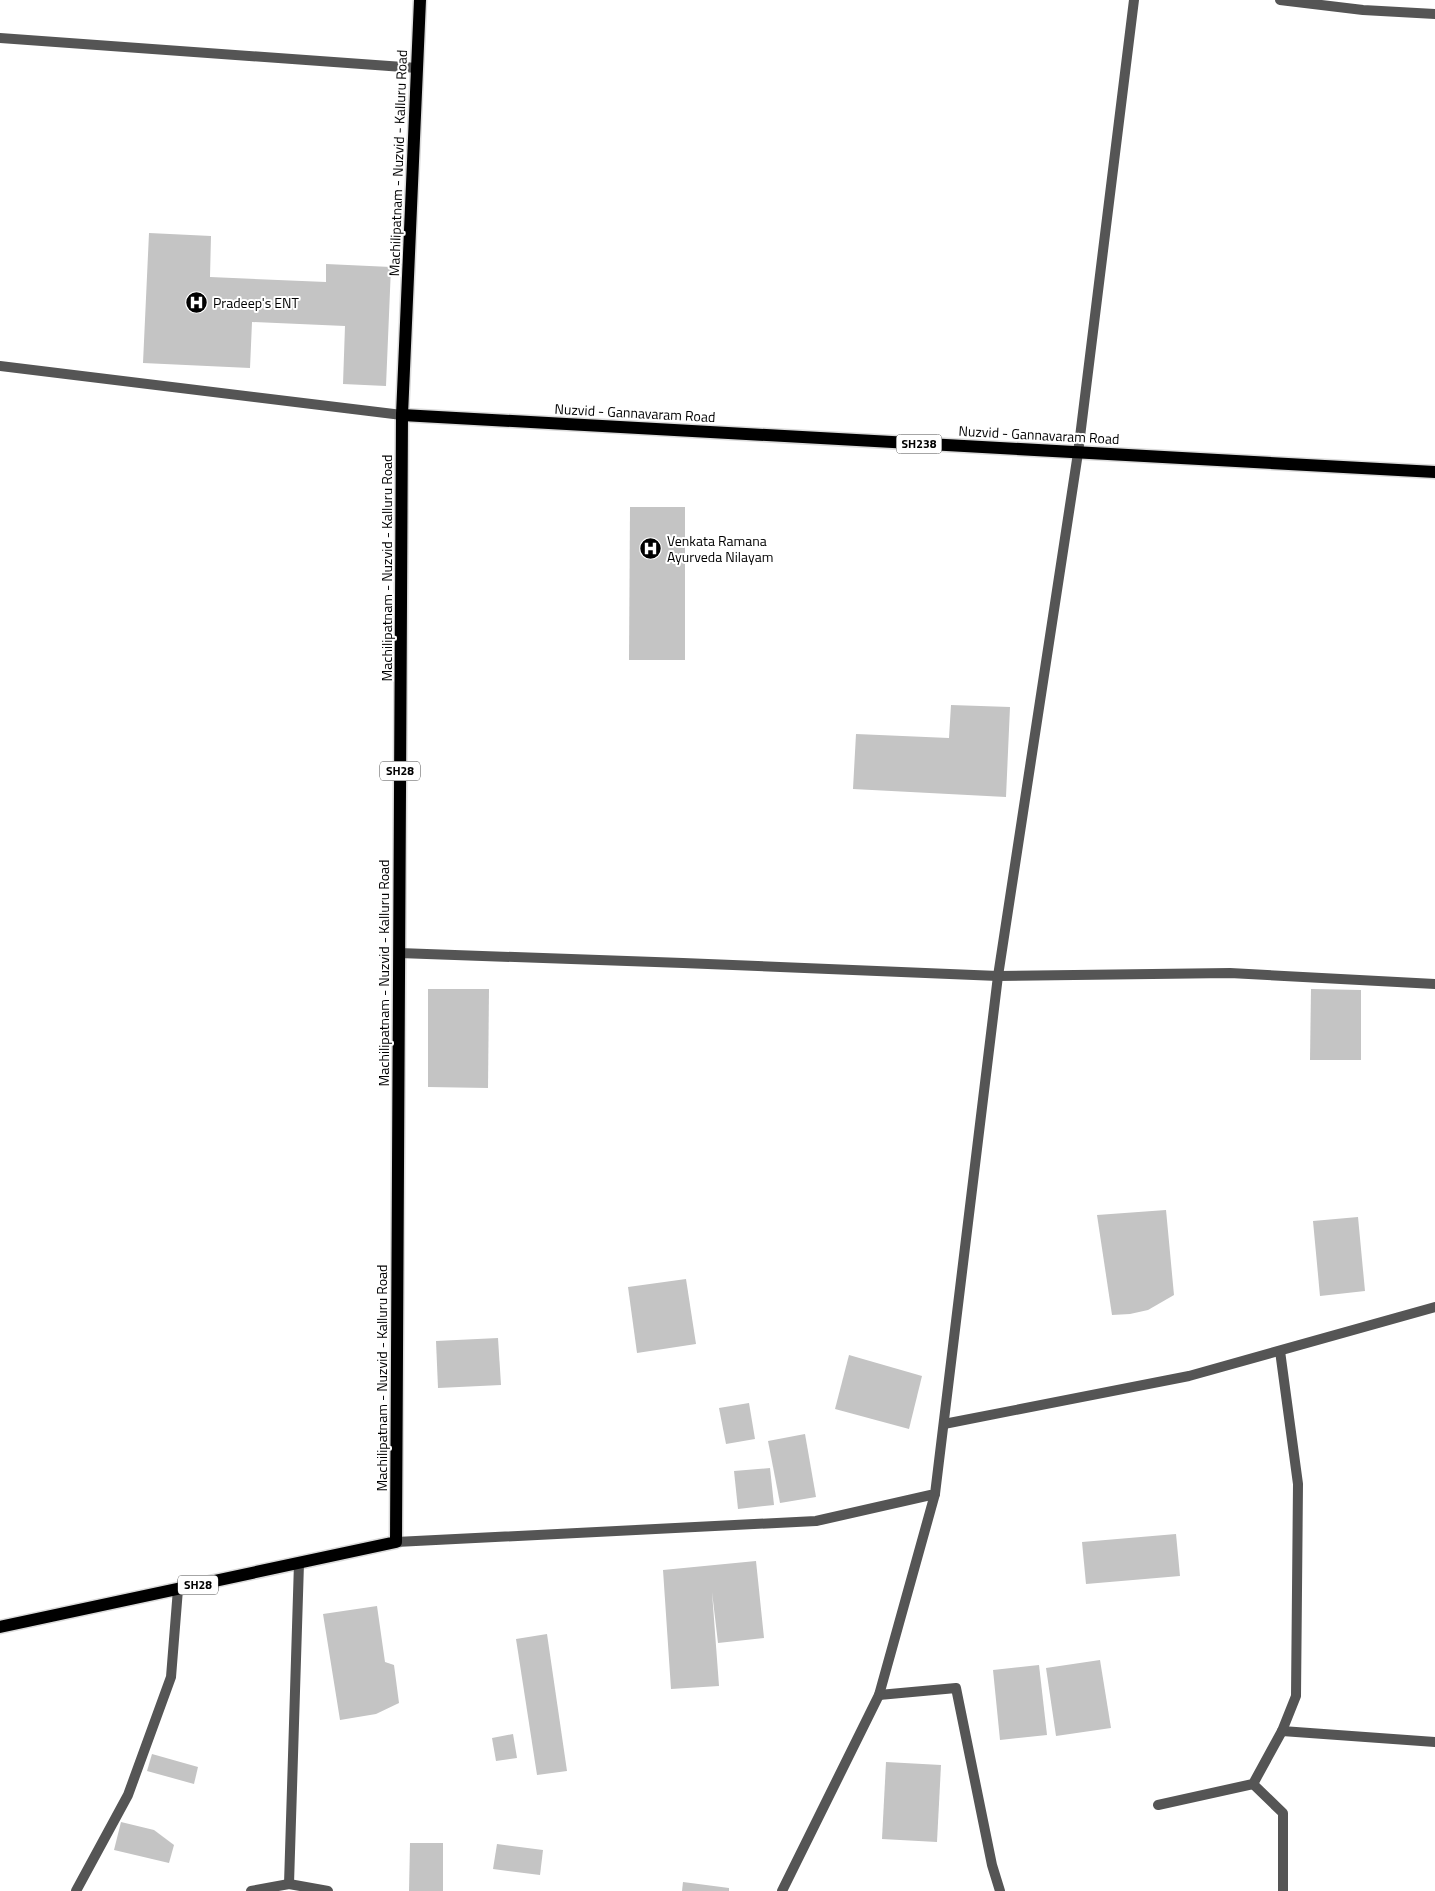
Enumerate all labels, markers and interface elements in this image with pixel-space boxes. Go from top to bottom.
street label: Machilipatnam - Nuzvid - Kalluru Road [383,49,412,277]
hospital icon: Pradeep's ENT [185,291,209,315]
place label: Pradeep's ENT [213,292,299,313]
street label: Nuzvid - Gannavaram Road [554,398,716,427]
street label: Nuzvid - Gannavaram Road [958,420,1120,449]
road number: SH238 [896,434,942,454]
street label: Machilipatnam - Nuzvid - Kalluru Road [376,455,397,681]
place label: Venkata Ramana Ayurveda Nilayam [667,530,773,567]
hospital icon: Venkata Ramana Ayurveda Nilayam [639,537,663,561]
road number: SH28 [380,761,420,780]
street label: Machilipatnam - Nuzvid - Kalluru Road [373,860,394,1086]
street label: Machilipatnam - Nuzvid - Kalluru Road [371,1265,392,1491]
road number: SH28 [178,1576,218,1594]

